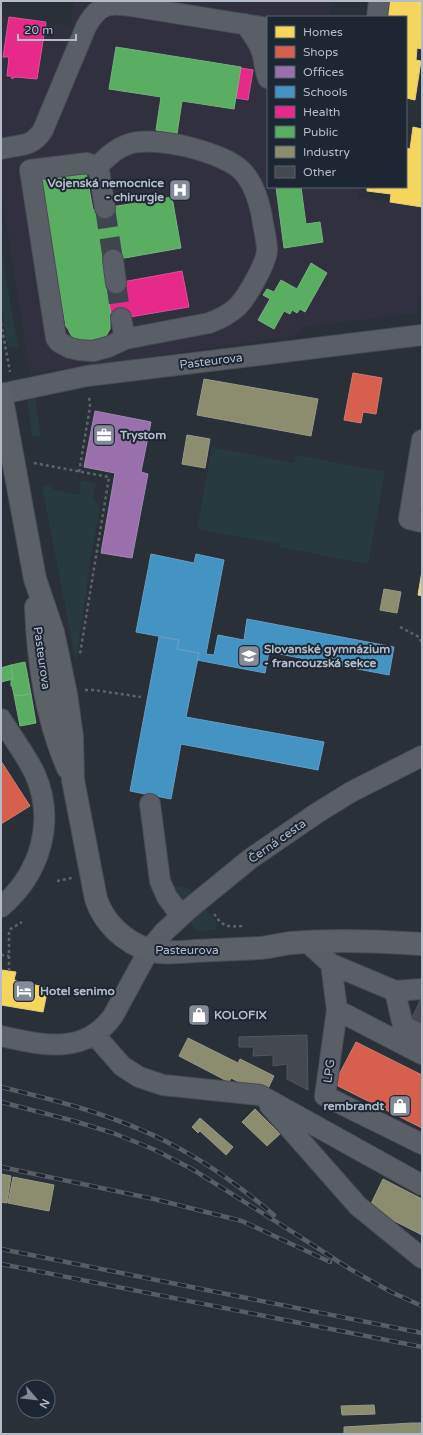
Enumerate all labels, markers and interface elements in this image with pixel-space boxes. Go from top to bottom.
scale bar [18,16,76,42]
legend [267,16,407,188]
text: 20 m [24,23,53,37]
text: Homes [303,25,343,39]
text: Shops [303,45,338,59]
text: Offices [303,65,344,79]
text: Schools [303,85,348,99]
text: Health [303,105,340,119]
text: Public [303,125,338,139]
text: Industry [303,145,350,159]
text: Other [303,165,336,179]
place label: Vojenská nemocnice - chirurgie [48,176,164,205]
hospital icon: Vojenská nemocnice - chirurgie [167,177,193,203]
street label: Pasteurova [179,350,243,372]
office icon: Trystom [91,422,117,448]
place label: Trystom [119,428,166,443]
street label: Pasteurova [31,626,53,690]
place label: Slovanské gymnázium - francouzská sekce [264,642,390,670]
school or university icon: Slovanské gymnázium - francouzská sekce [236,643,262,669]
street label: Černá cesta [246,816,308,866]
street label: Pasteurova [155,943,219,957]
hotel icon: Hotel senimo [11,978,37,1004]
place label: Hotel senimo [40,984,115,998]
shop icon: KOLOFIX [186,1002,212,1028]
place label: KOLOFIX [214,1008,267,1022]
street label: LPG [320,1058,338,1084]
shop icon: rembrandt [387,1093,413,1119]
place label: rembrandt [323,1099,384,1113]
north arrow [16,1379,56,1419]
text: N [37,1397,52,1410]

